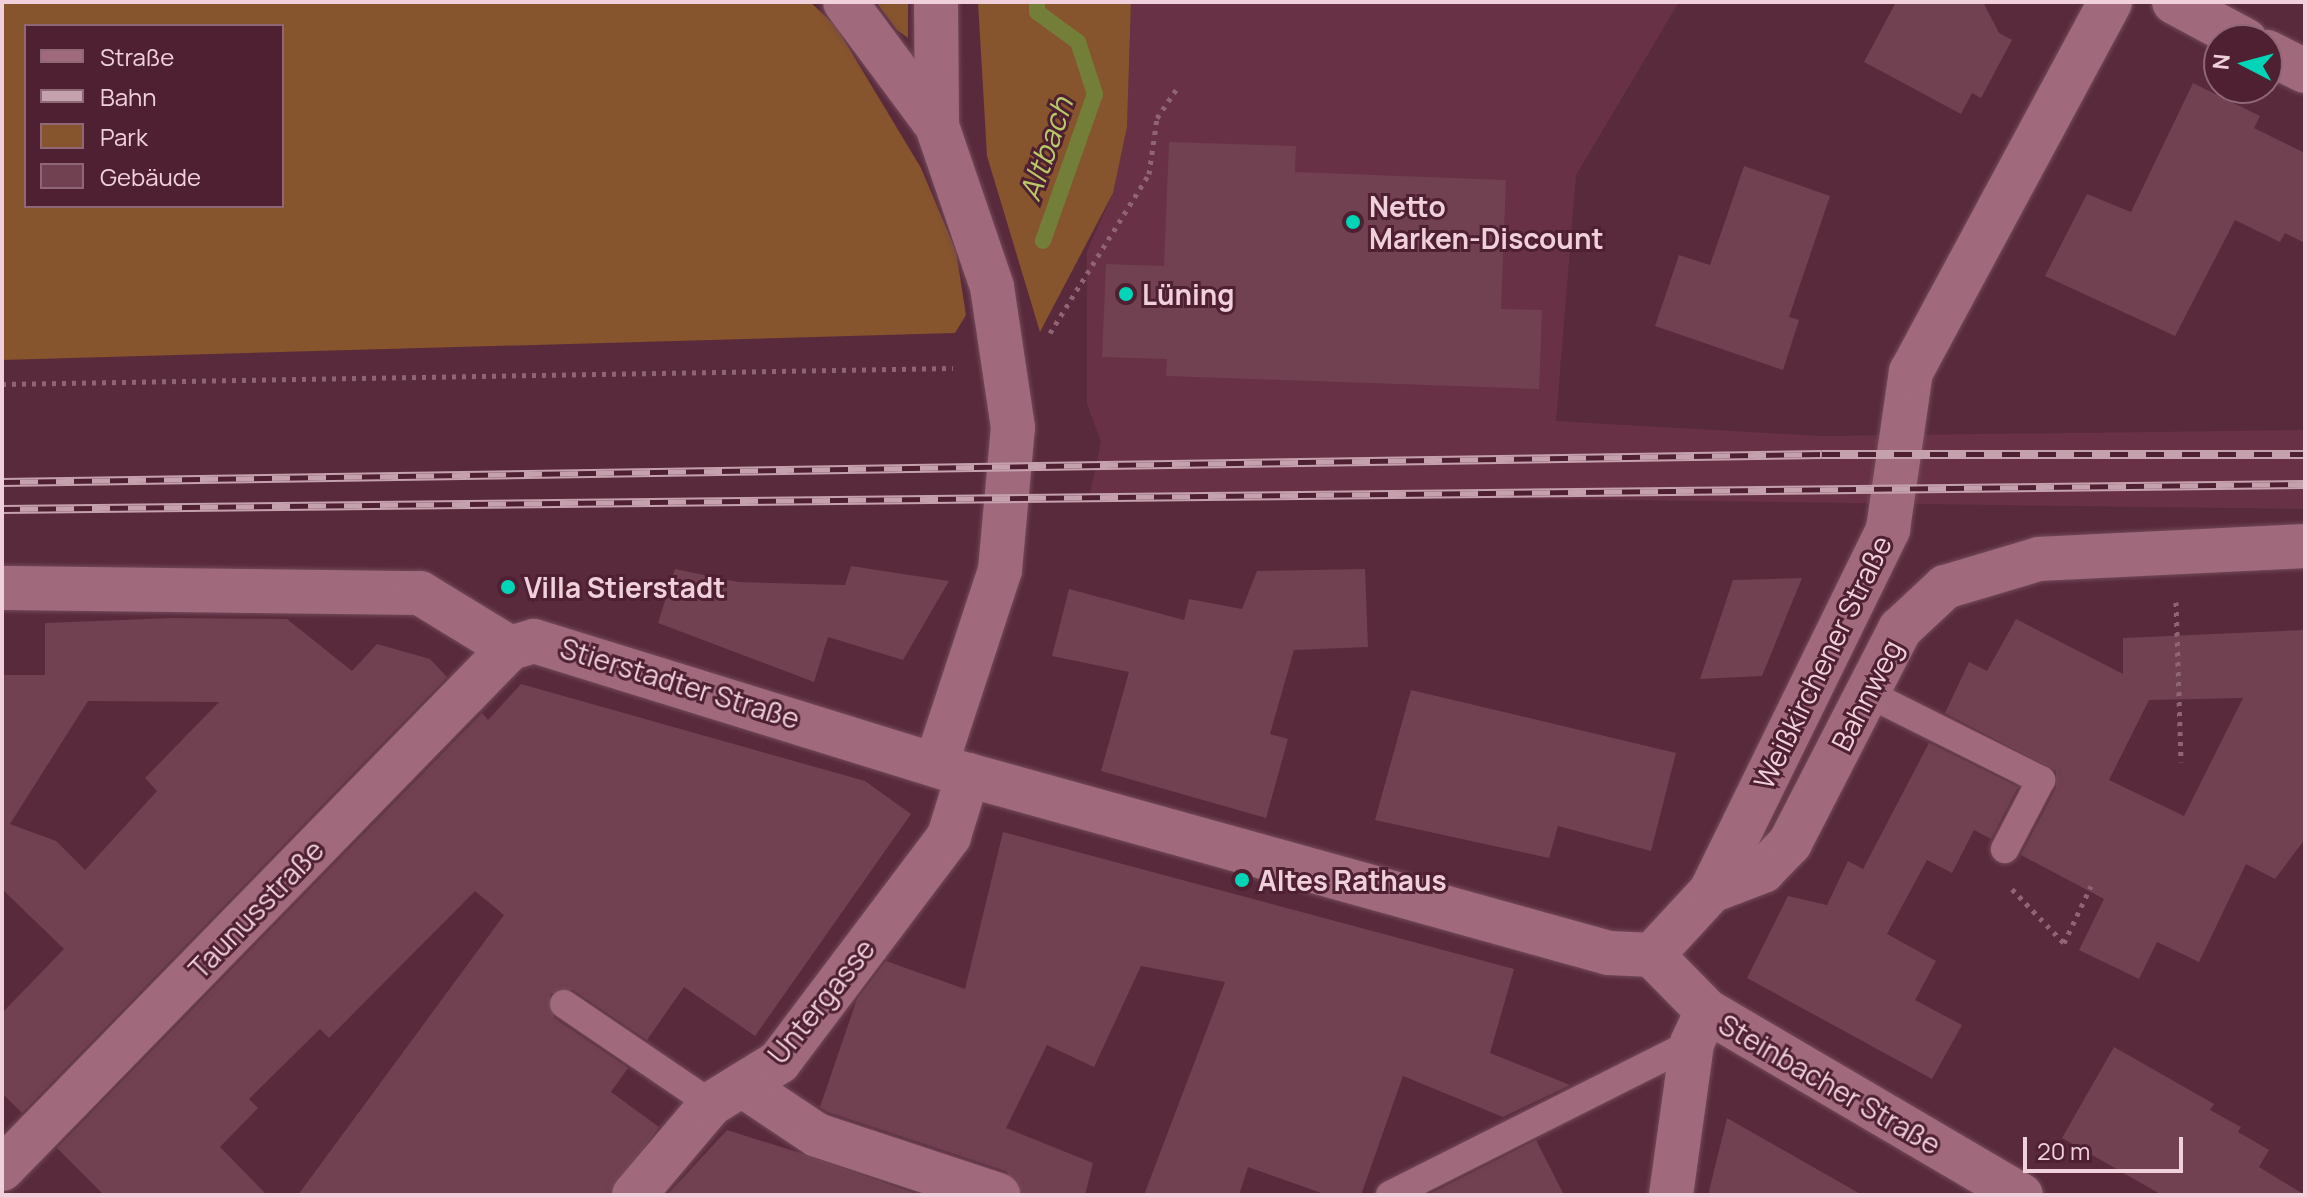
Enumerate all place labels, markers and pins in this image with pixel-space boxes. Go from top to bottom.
place label: Netto Marken-Discount [1369,189,1604,255]
marker: Netto Marken-Discount [1344,213,1362,231]
place label: Lüning [1142,277,1235,311]
marker: Lüning [1117,285,1135,303]
place label: Villa Stierstadt [524,570,725,604]
marker: Villa Stierstadt [499,578,517,596]
place label: Altes Rathaus [1258,863,1447,897]
marker: Altes Rathaus [1233,871,1251,889]

